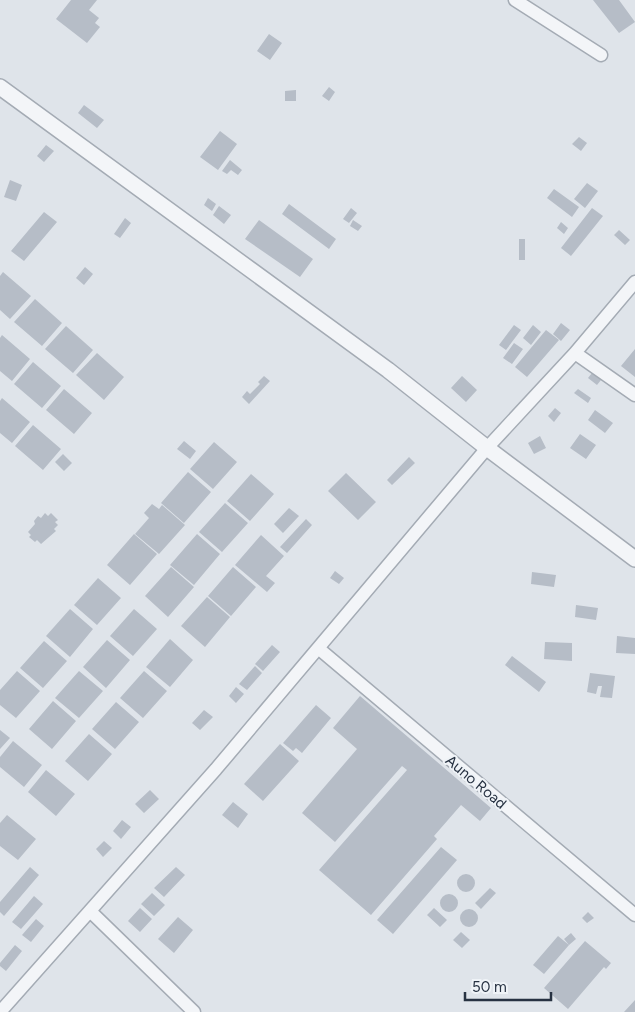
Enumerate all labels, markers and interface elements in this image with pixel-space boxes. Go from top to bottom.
street label: Auno Road [442,751,510,813]
scale bar [465,970,551,1002]
text: 50 m [472,978,507,996]

